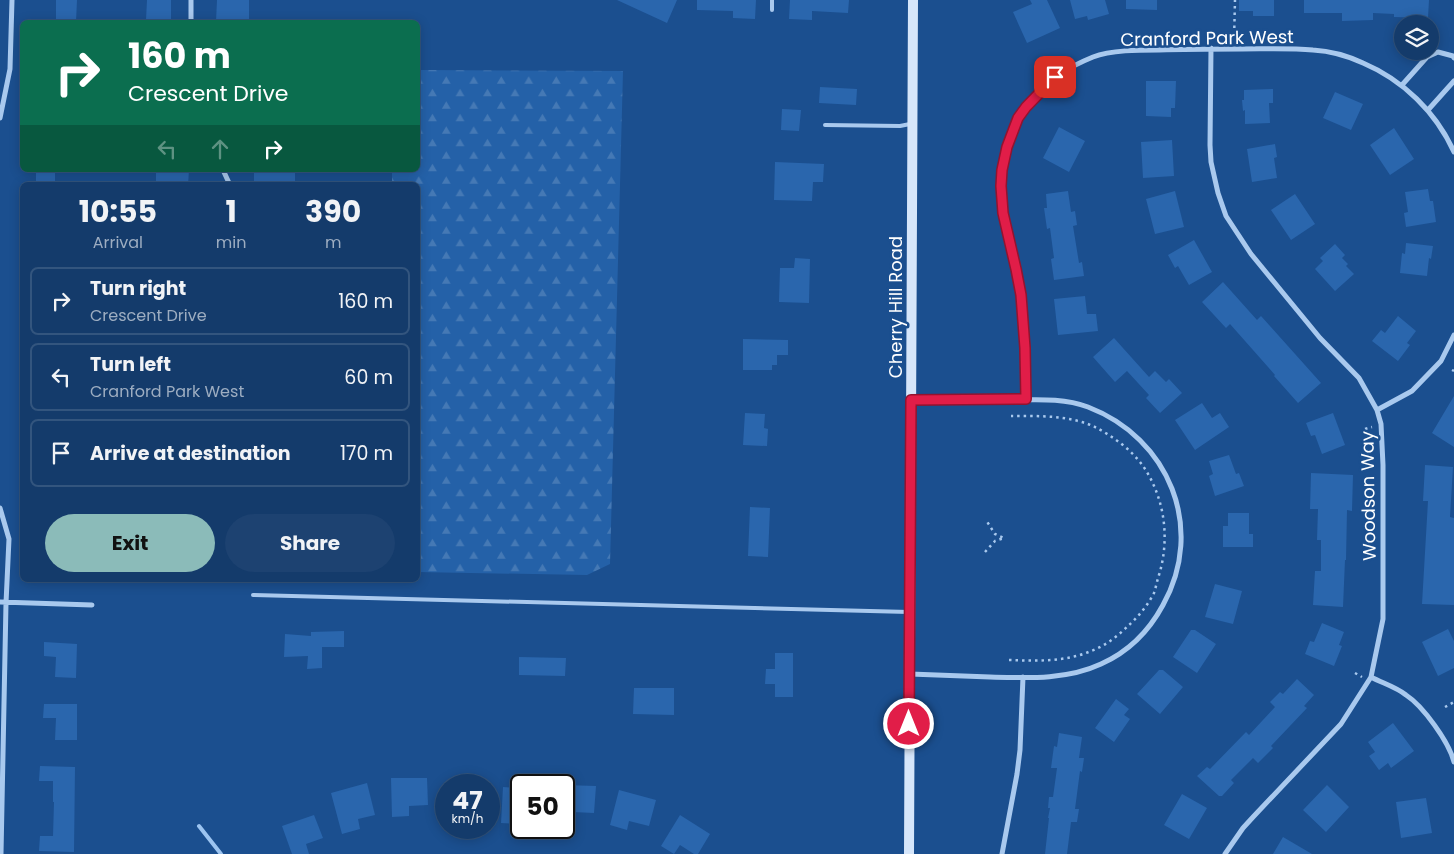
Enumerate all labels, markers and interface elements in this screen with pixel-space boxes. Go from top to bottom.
map controls [1394,15,1439,60]
button: layers [1394,15,1439,60]
street label: Cranford Park West [1120,24,1294,52]
text: 160 m [128,31,231,80]
icon: right [45,40,110,105]
pin [1034,56,1076,98]
icon: arrive [1041,63,1069,91]
text: Crescent Drive [128,78,288,109]
icon: left [153,135,181,163]
icon: ahead [206,135,234,163]
icon: right [259,135,287,163]
text: 10:55 [79,190,157,233]
text: 1 [225,190,237,233]
text: 390 [305,190,361,233]
text: Arrival [93,231,143,254]
text: min [216,231,246,254]
text: m [325,231,341,254]
street label: Cherry Hill Road [883,236,908,378]
text: Turn right [90,275,186,302]
icon: right [47,287,75,315]
text: 160 m [338,288,393,315]
text: Crescent Drive [90,304,207,327]
text: Turn left [90,351,171,378]
icon: left [47,363,75,391]
text: 60 m [344,364,393,391]
text: Cranford Park West [90,380,244,403]
street label: Woodson Way [1354,431,1382,561]
icon: arrive [47,439,75,467]
text: Arrive at destination [90,440,291,467]
text: 170 m [340,440,393,467]
button: Exit [45,514,215,572]
button: Share [225,514,395,572]
position arrow [882,697,934,749]
speed limit sign: 50 [510,774,575,839]
text: 47 [452,783,483,818]
text: km/h [452,810,483,827]

